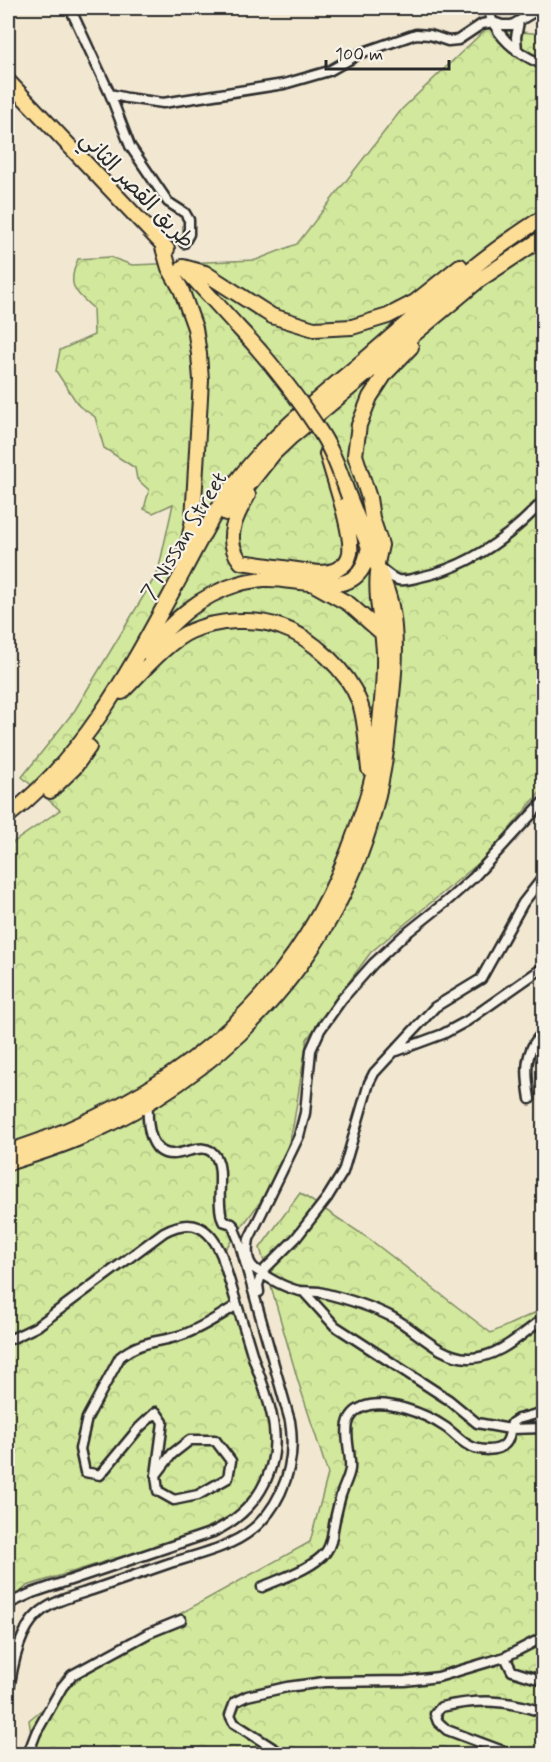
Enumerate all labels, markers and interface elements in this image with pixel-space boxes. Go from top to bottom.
scale bar [326,33,449,71]
text: 100 m [335,43,383,67]
street label: طريق القصر الثاني [70,126,200,258]
street label: 7 Nissan Street [135,467,234,605]

